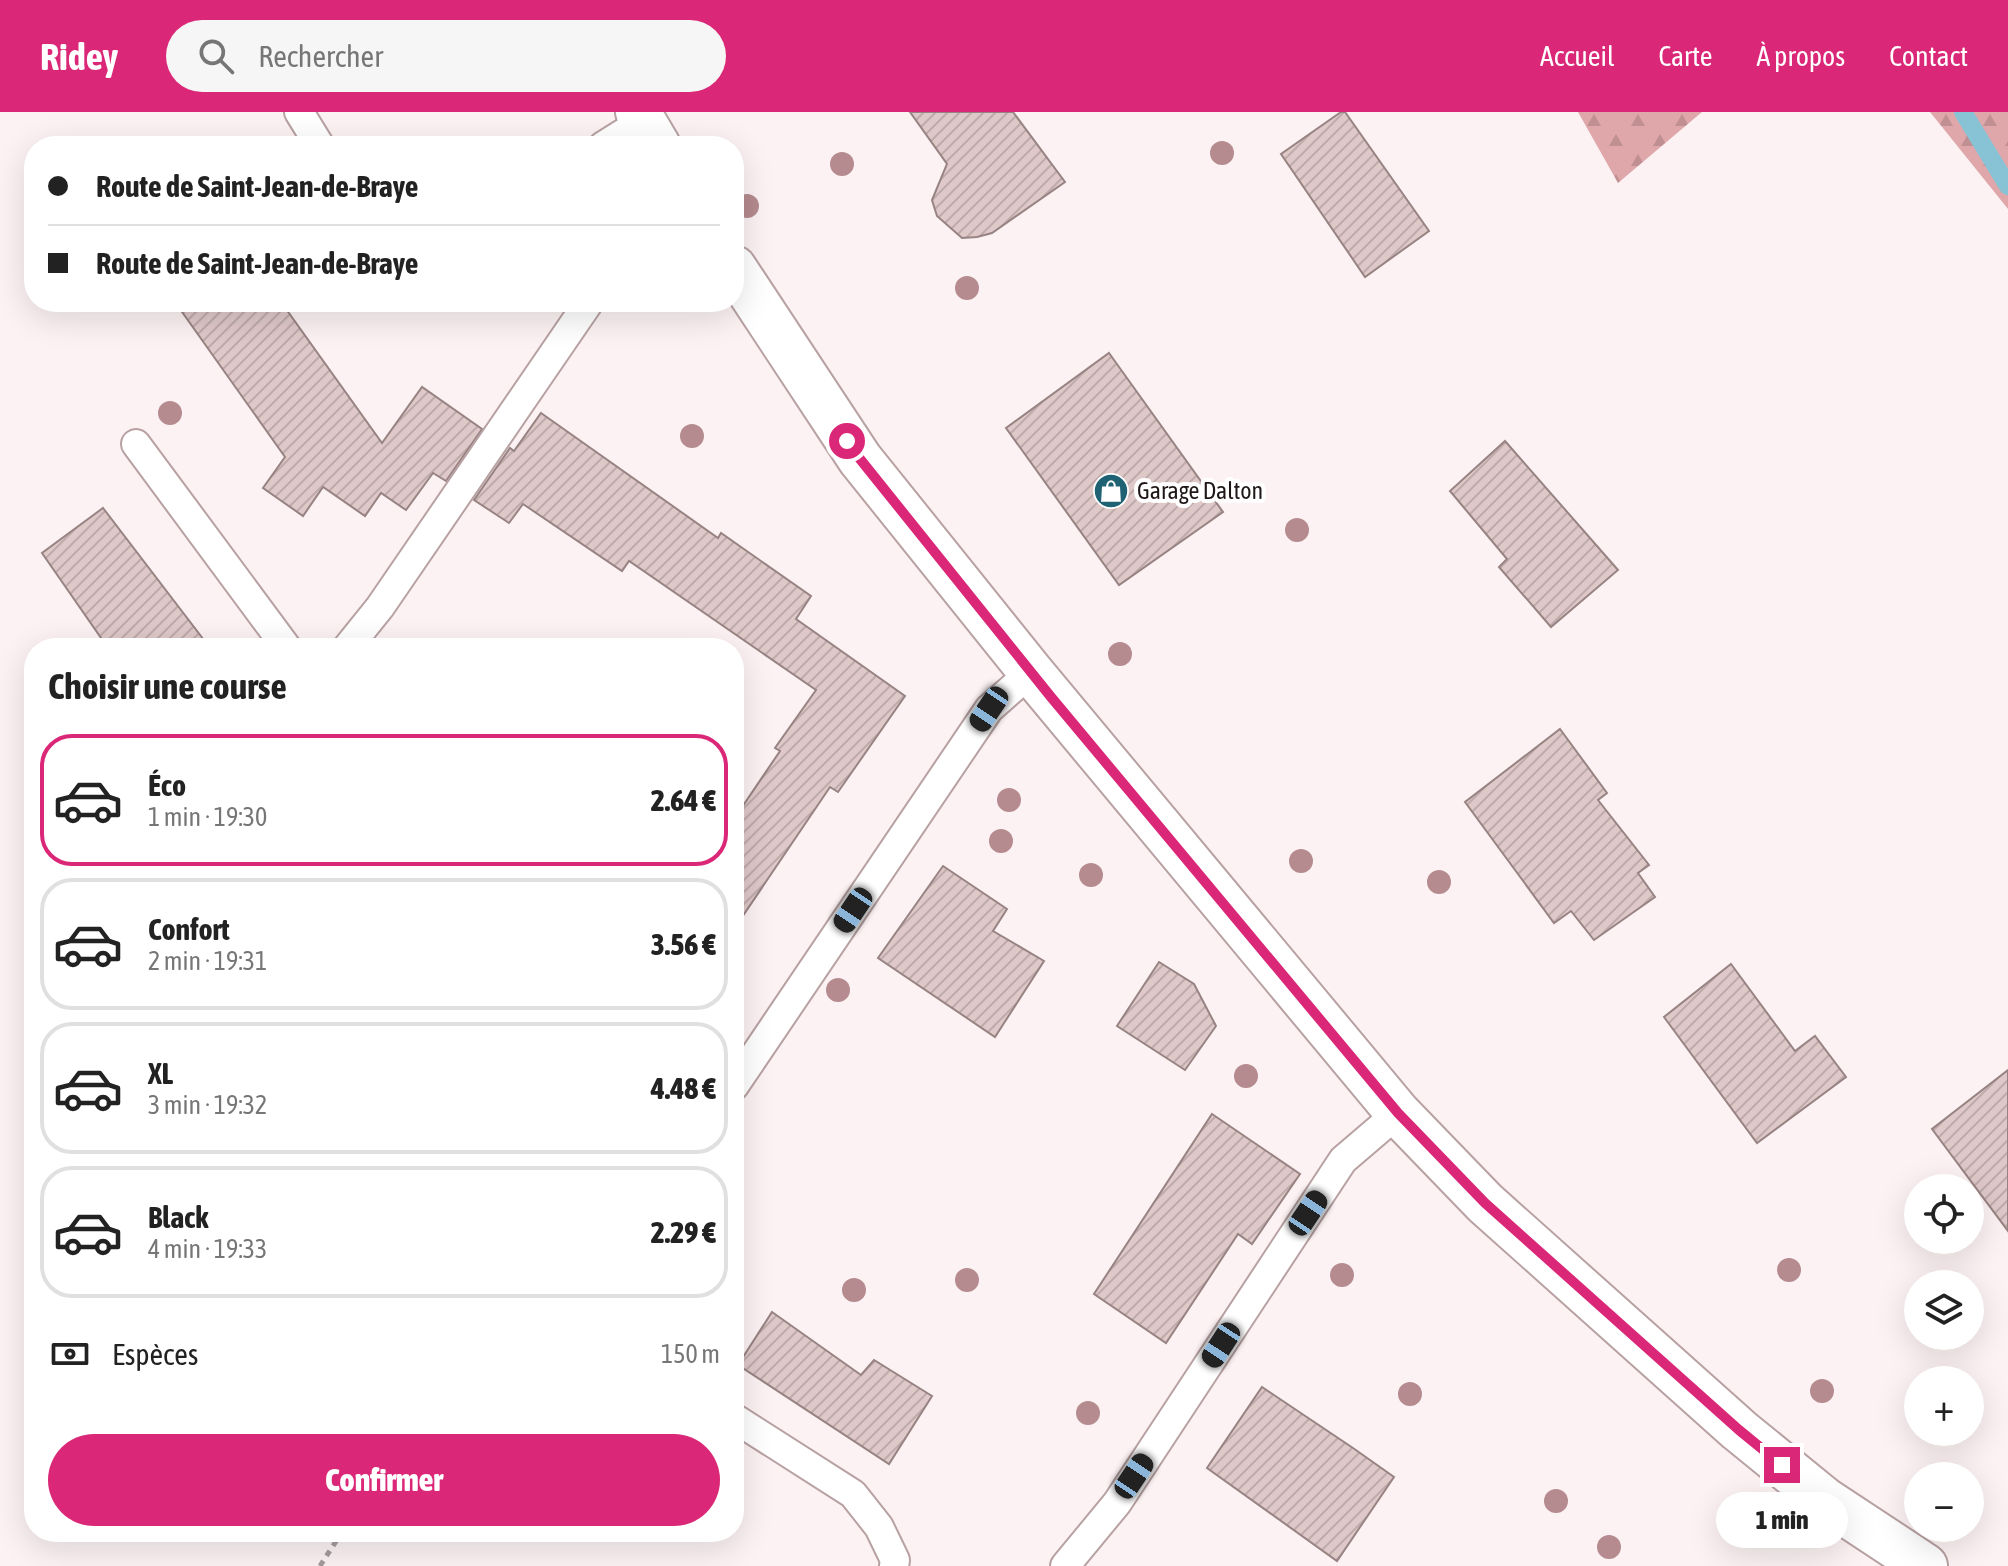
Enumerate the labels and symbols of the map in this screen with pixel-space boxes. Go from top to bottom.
route start [829,423,865,459]
shop icon: Garage Dalton [1092,472,1130,510]
place label: Garage Dalton [1137,477,1263,504]
car [966,682,1012,736]
car [830,883,876,937]
car [1285,1186,1331,1240]
car [1198,1318,1244,1372]
route end [1764,1447,1800,1483]
car [1111,1449,1157,1503]
callout: 1 min [1716,1493,1848,1549]

